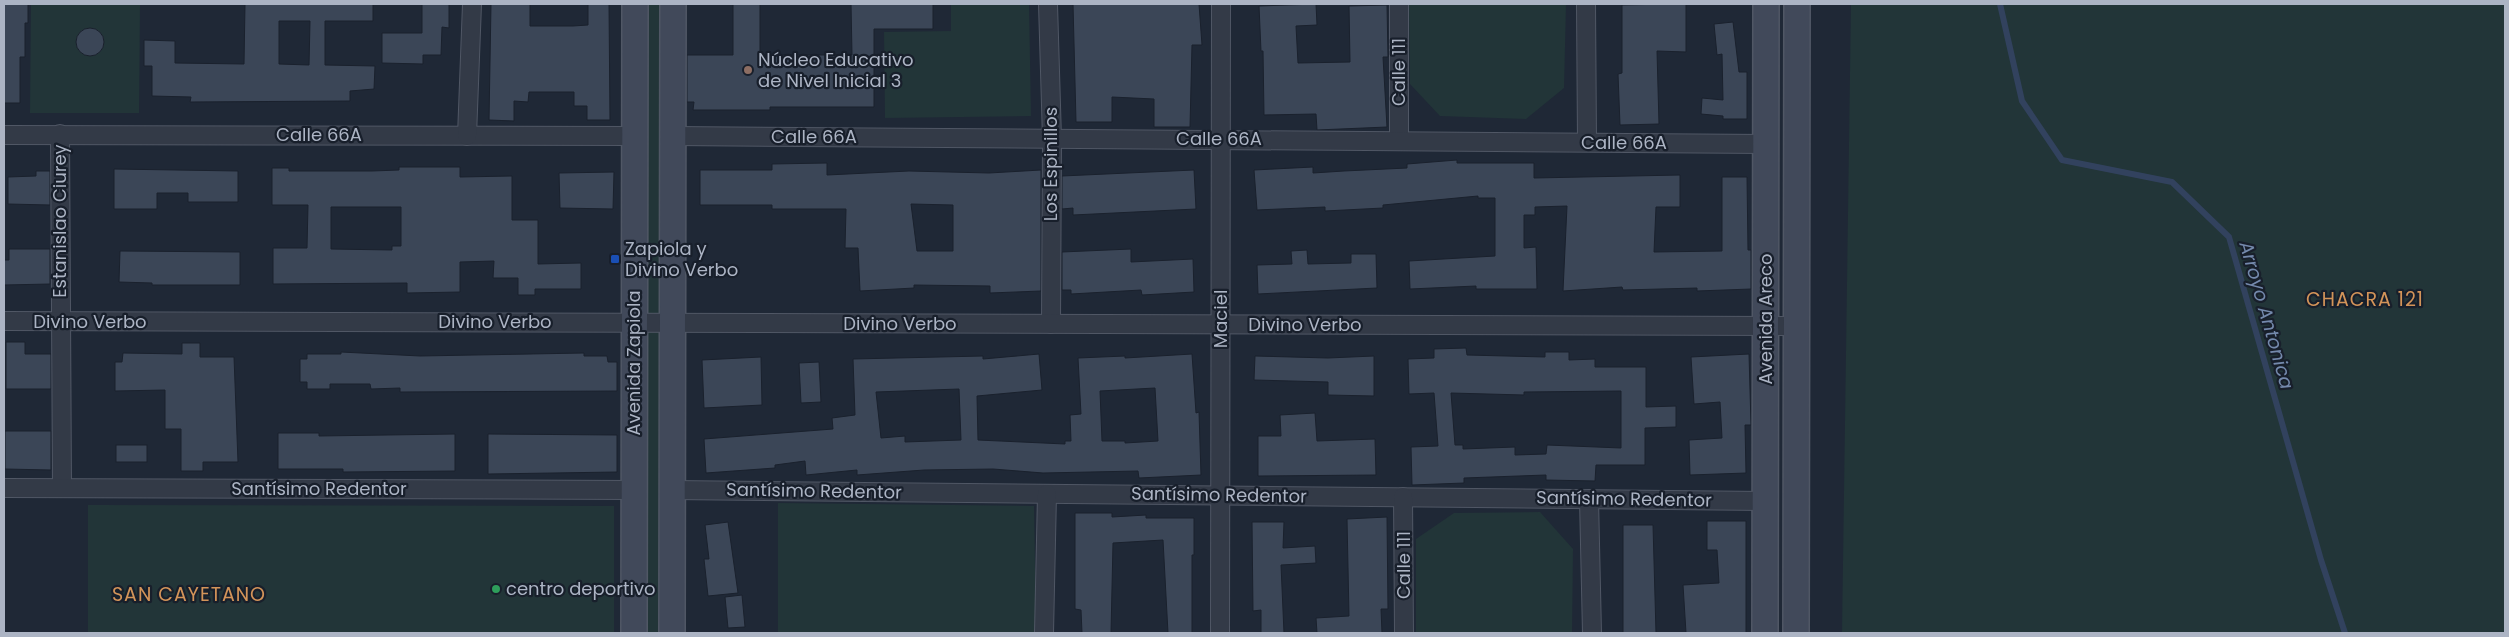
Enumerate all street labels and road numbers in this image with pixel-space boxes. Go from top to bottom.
street label: Calle 111 [1386,38,1411,106]
street label: Los Espinillos [1038,107,1063,221]
street label: Calle 66A [276,122,362,147]
street label: Calle 66A [771,124,857,149]
street label: Calle 66A [1176,126,1262,151]
street label: Calle 66A [1581,130,1667,155]
street label: Estanislao Ciurey [47,144,72,298]
street label: Avenida Areco [1753,254,1778,384]
street label: Avenida Zapiola [621,290,646,436]
street label: Maciel [1208,290,1233,348]
street label: Divino Verbo [33,309,147,334]
street label: Divino Verbo [438,309,552,334]
street label: Divino Verbo [843,311,957,336]
street label: Divino Verbo [1248,312,1362,337]
street label: Santísimo Redentor [231,476,407,501]
street label: Santísimo Redentor [726,476,902,505]
street label: Santísimo Redentor [1131,480,1307,509]
street label: Santísimo Redentor [1536,484,1712,513]
street label: Calle 111 [1391,531,1416,599]

